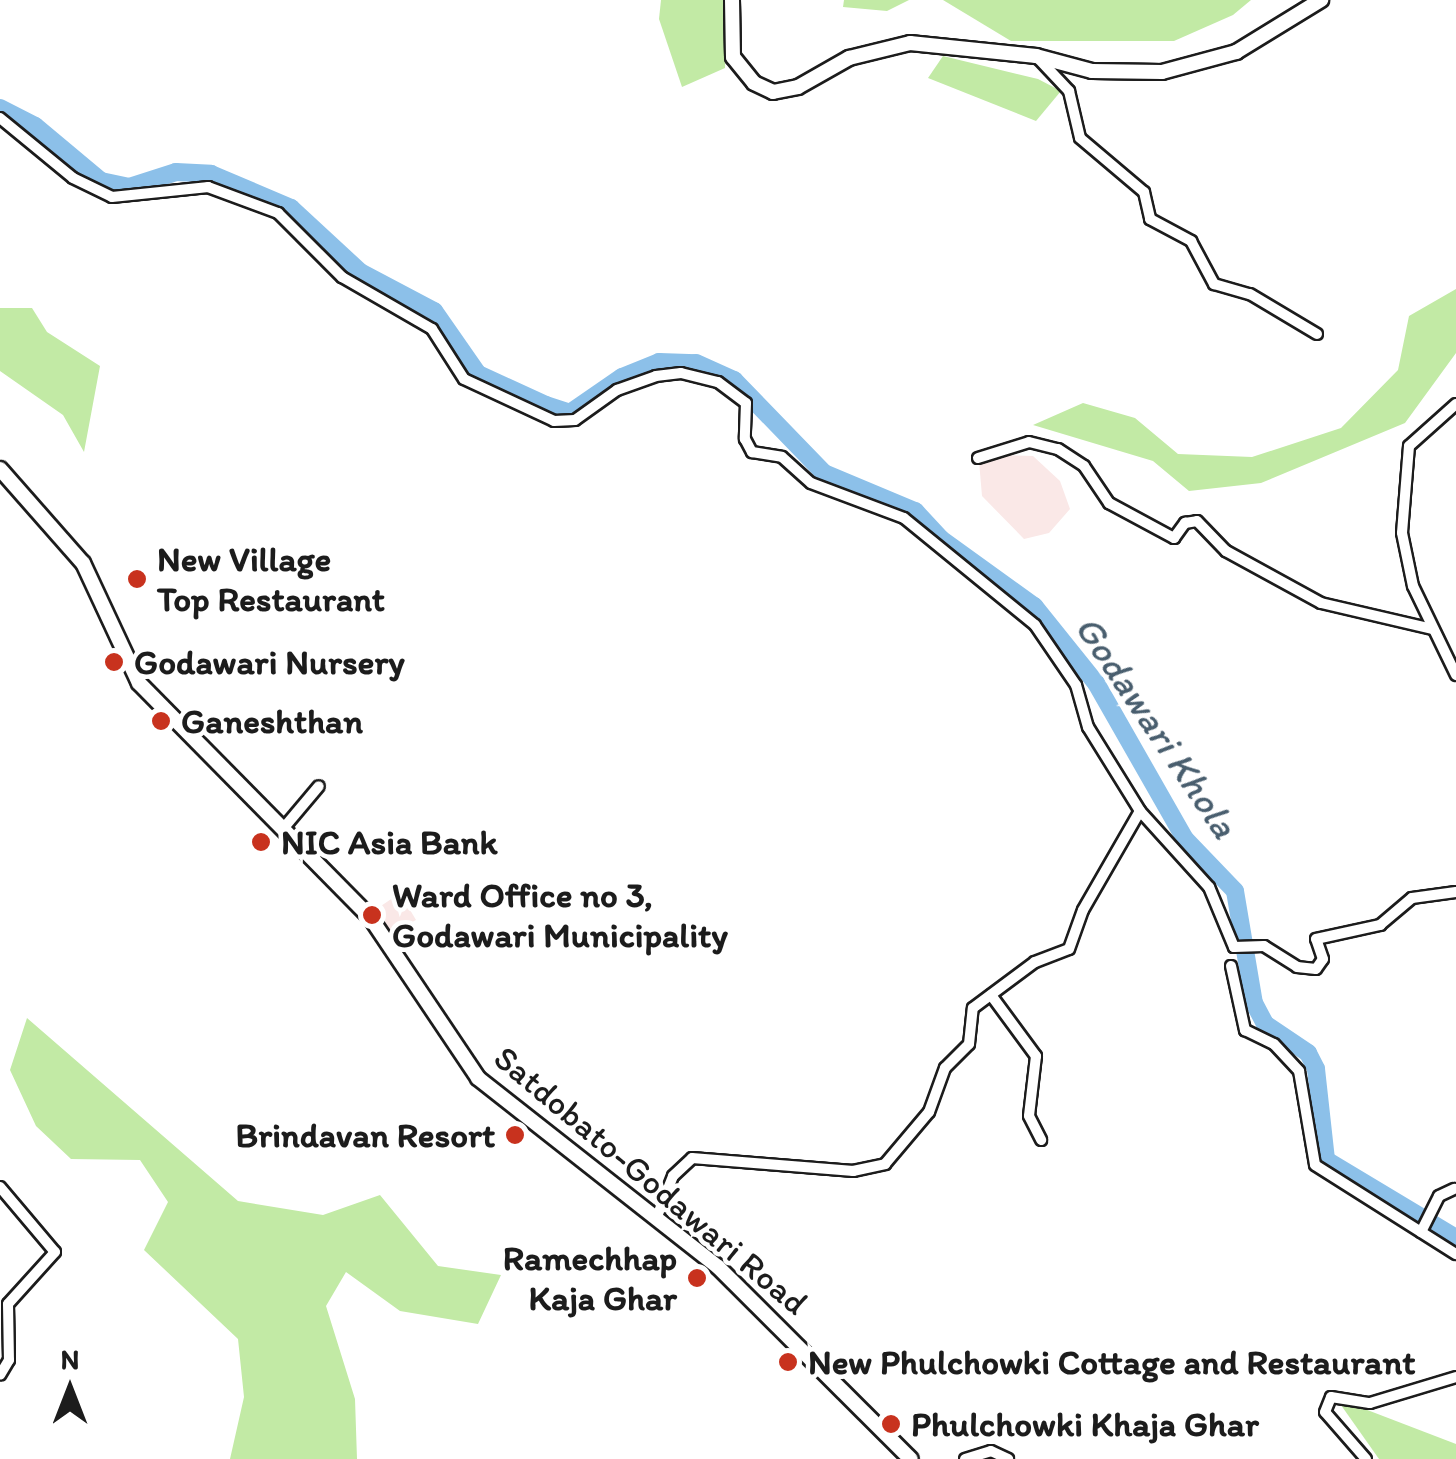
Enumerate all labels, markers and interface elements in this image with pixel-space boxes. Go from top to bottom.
place label: New Village Top Restaurant [157,538,385,620]
marker: New Village Top Restaurant [126,568,148,590]
water label: Godawari Khola [1065,607,1247,847]
place label: Godawari Nursery [134,641,405,683]
marker: Godawari Nursery [103,651,125,673]
place label: Ganeshthan [181,700,363,742]
marker: Ganeshthan [150,710,172,732]
place label: NIC Asia Bank [281,821,499,863]
marker: NIC Asia Bank [250,831,272,853]
place label: Ward Office no 3, Godawari Municipality [392,874,729,956]
marker: Ward Office no 3, Godawari Municipality [361,904,383,926]
street label: Satdobato-Godawari Road [486,1037,816,1323]
place label: Brindavan Resort [236,1114,495,1156]
marker: Brindavan Resort [504,1124,526,1146]
place label: Ramechhap Kaja Ghar [503,1237,677,1319]
marker: Ramechhap Kaja Ghar [686,1267,708,1289]
north arrow [20,1339,120,1439]
place label: New Phulchowki Cottage and Restaurant [808,1341,1418,1383]
text: N [61,1342,79,1376]
marker: New Phulchowki Cottage and Restaurant [777,1351,799,1373]
place label: Phulchowki Khaja Ghar [911,1403,1258,1445]
marker: Phulchowki Khaja Ghar [880,1413,902,1435]

